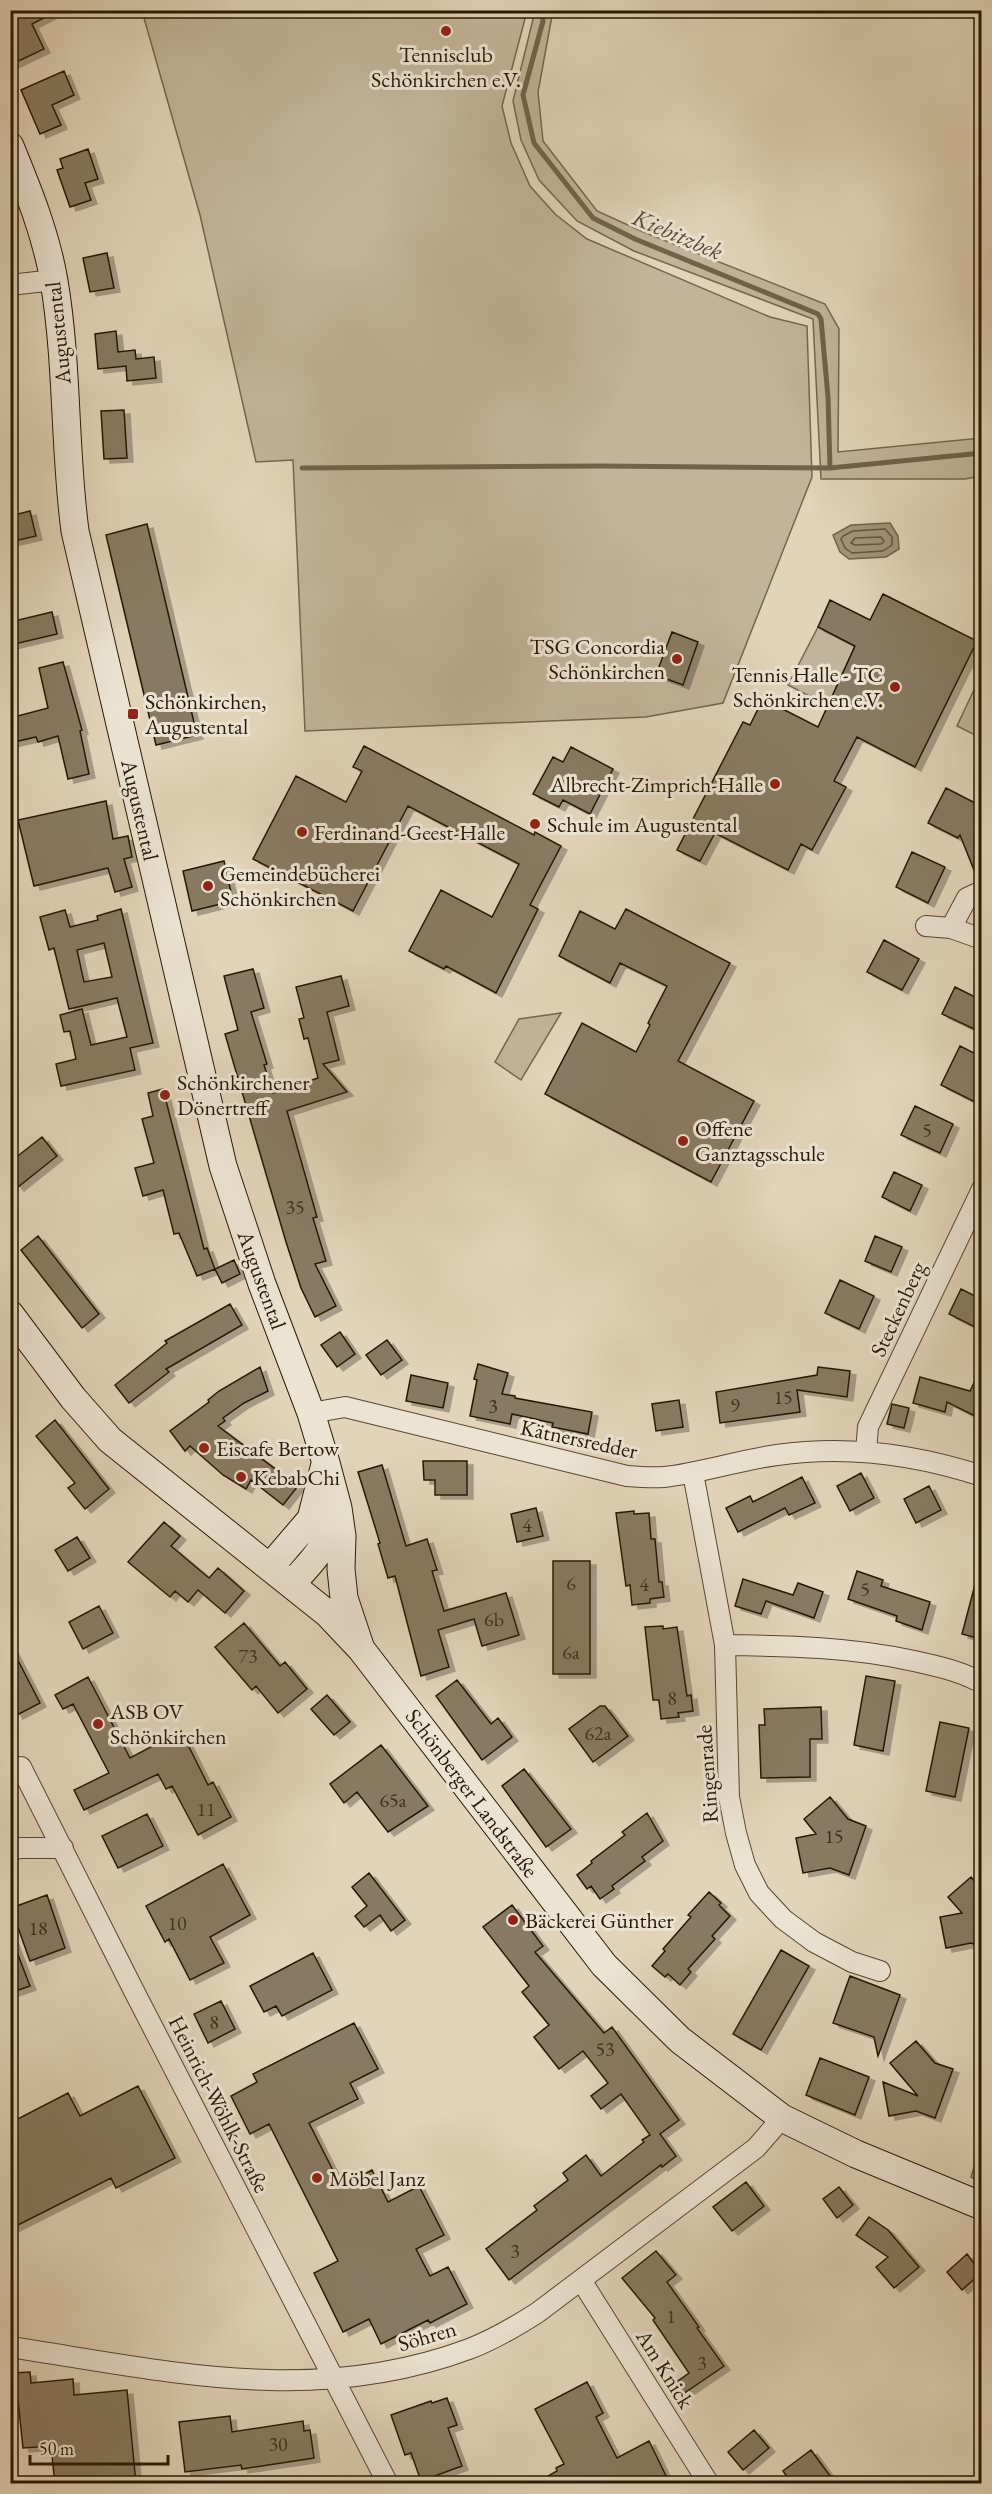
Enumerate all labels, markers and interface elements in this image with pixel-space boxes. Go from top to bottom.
marker: Tennisclub Schönkirchen e.V. [439,24,453,38]
place label: Tennisclub Schönkirchen e.V. [371,40,521,94]
water label: Kiebitzbek [627,201,728,267]
street label: Augustental [38,280,78,387]
place label: TSG Concordia Schönkirchen [529,632,665,686]
marker: TSG Concordia Schönkirchen [670,652,684,666]
place label: Tennis Halle - TC Schönkirchen e.V. [731,660,883,714]
marker: Tennis Halle - TC Schönkirchen e.V. [888,680,902,694]
place label: Schönkirchen, Augustental [144,687,267,741]
marker: Schönkirchen, Augustental [126,707,140,721]
street label: Augustental [114,756,166,864]
place label: Albrecht-Zimprich-Halle [549,770,763,799]
marker: Albrecht-Zimprich-Halle [768,777,782,791]
place label: Schule im Augustental [547,810,737,839]
marker: Schule im Augustental [528,817,542,831]
place label: Ferdinand-Geest-Halle [314,818,505,847]
marker: Ferdinand-Geest-Halle [295,825,309,839]
place label: Gemeindebücherei Schönkirchen [220,859,380,913]
marker: Gemeindebücherei Schönkirchen [201,879,215,893]
place label: Schönkirchener Dönertreff [177,1068,310,1122]
marker: Schönkirchener Dönertreff [158,1088,172,1102]
place label: Offene Ganztagsschule [695,1114,825,1168]
house number: 5 [922,1117,932,1143]
marker: Offene Ganztagsschule [676,1134,690,1148]
house number: 35 [285,1194,305,1220]
street label: Augustental [230,1226,293,1333]
street label: Steckenberg [863,1256,933,1361]
house number: 15 [773,1384,793,1410]
house number: 9 [730,1392,740,1418]
house number: 3 [488,1393,498,1419]
street label: Kätnersredder [518,1412,641,1466]
place label: Eiscafe Bertow [216,1434,340,1463]
marker: Eiscafe Bertow [197,1441,211,1455]
place label: KebabChi [253,1463,340,1492]
marker: KebabChi [234,1470,248,1484]
house number: 4 [522,1512,532,1538]
house number: 6 [566,1570,576,1596]
house number: 4 [639,1571,649,1597]
house number: 5 [860,1576,870,1602]
house number: 6b [484,1606,504,1632]
house number: 6a [562,1639,580,1665]
house number: 73 [238,1643,258,1669]
house number: 8 [667,1685,677,1711]
place label: ASB OV Schönkirchen [109,1697,227,1751]
street label: Schönberger Landstraße [399,1703,545,1884]
marker: ASB OV Schönkirchen [91,1717,105,1731]
house number: 62a [584,1720,612,1746]
street label: Ringenrade [689,1724,725,1824]
house number: 65a [379,1787,407,1813]
house number: 11 [196,1796,216,1822]
house number: 15 [824,1823,844,1849]
place label: Bäckerei Günther [525,1906,674,1935]
house number: 10 [167,1910,187,1936]
marker: Bäckerei Günther [506,1913,520,1927]
house number: 18 [28,1915,48,1941]
house number: 8 [209,2009,219,2035]
street label: Heinrich-Wöhlk-Straße [162,2010,276,2198]
house number: 53 [595,2036,615,2062]
place label: Möbel Janz [329,2164,426,2193]
marker: Möbel Janz [310,2171,324,2185]
house number: 3 [510,2238,520,2264]
house number: 1 [666,2303,676,2329]
street label: Söhren [394,2314,460,2358]
street label: Am Knick [629,2323,701,2415]
house number: 3 [697,2350,707,2376]
scale bar [30,2428,168,2466]
house number: 30 [268,2431,288,2457]
text: 50 m [39,2437,74,2460]

